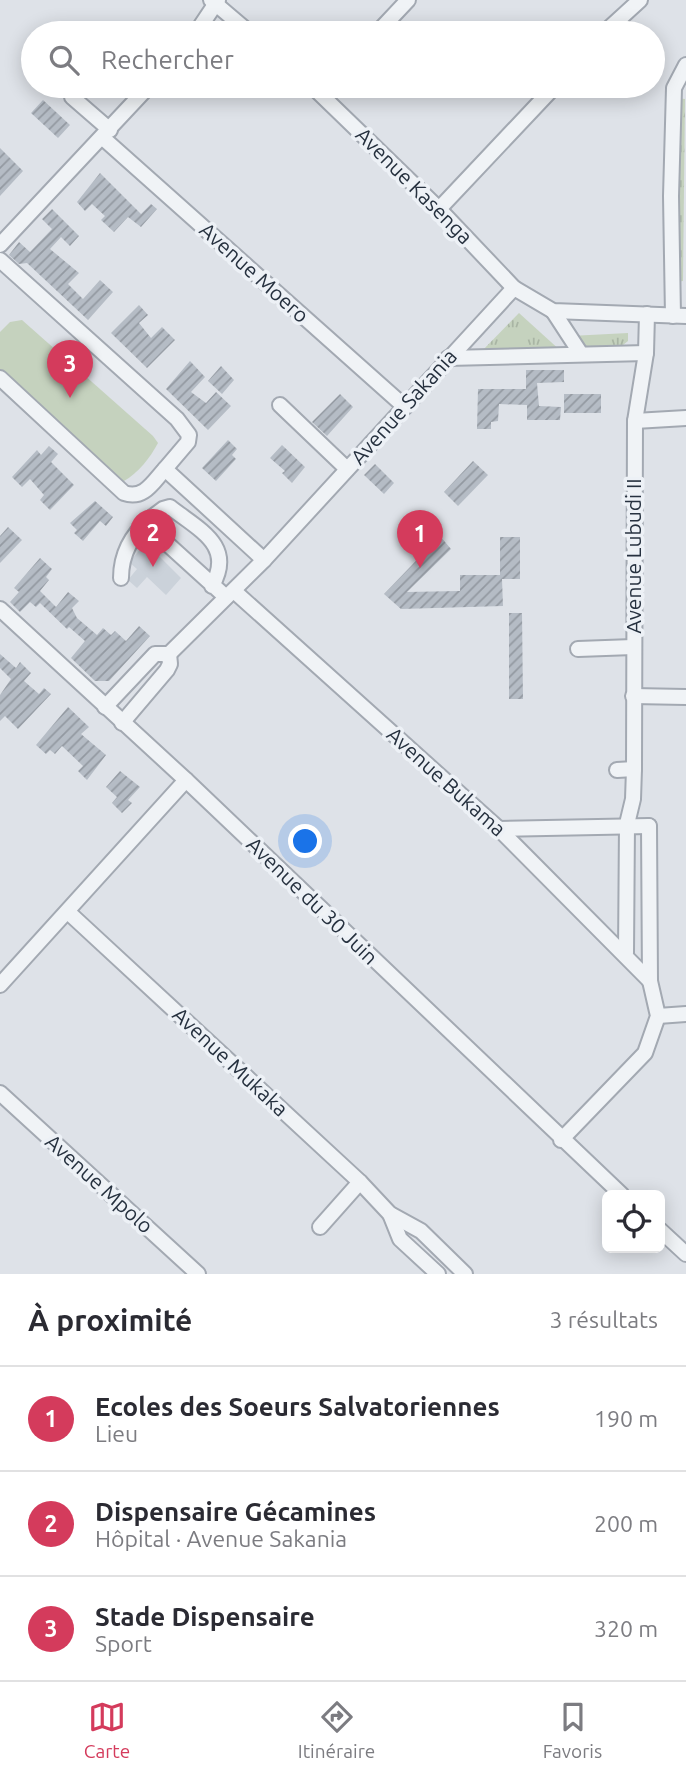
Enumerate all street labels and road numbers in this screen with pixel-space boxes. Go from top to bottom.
street label: Avenue Kasenga [352,122,478,248]
street label: Avenue Moero [195,217,314,327]
street label: Avenue Sakania [345,344,461,469]
street label: Avenue Lubudi II [621,478,645,634]
street label: Avenue Bukama [382,722,511,841]
street label: Avenue du 30 Juin [242,832,383,969]
street label: Avenue Mukaka [168,1002,293,1121]
street label: Avenue Mpolo [41,1129,158,1238]

